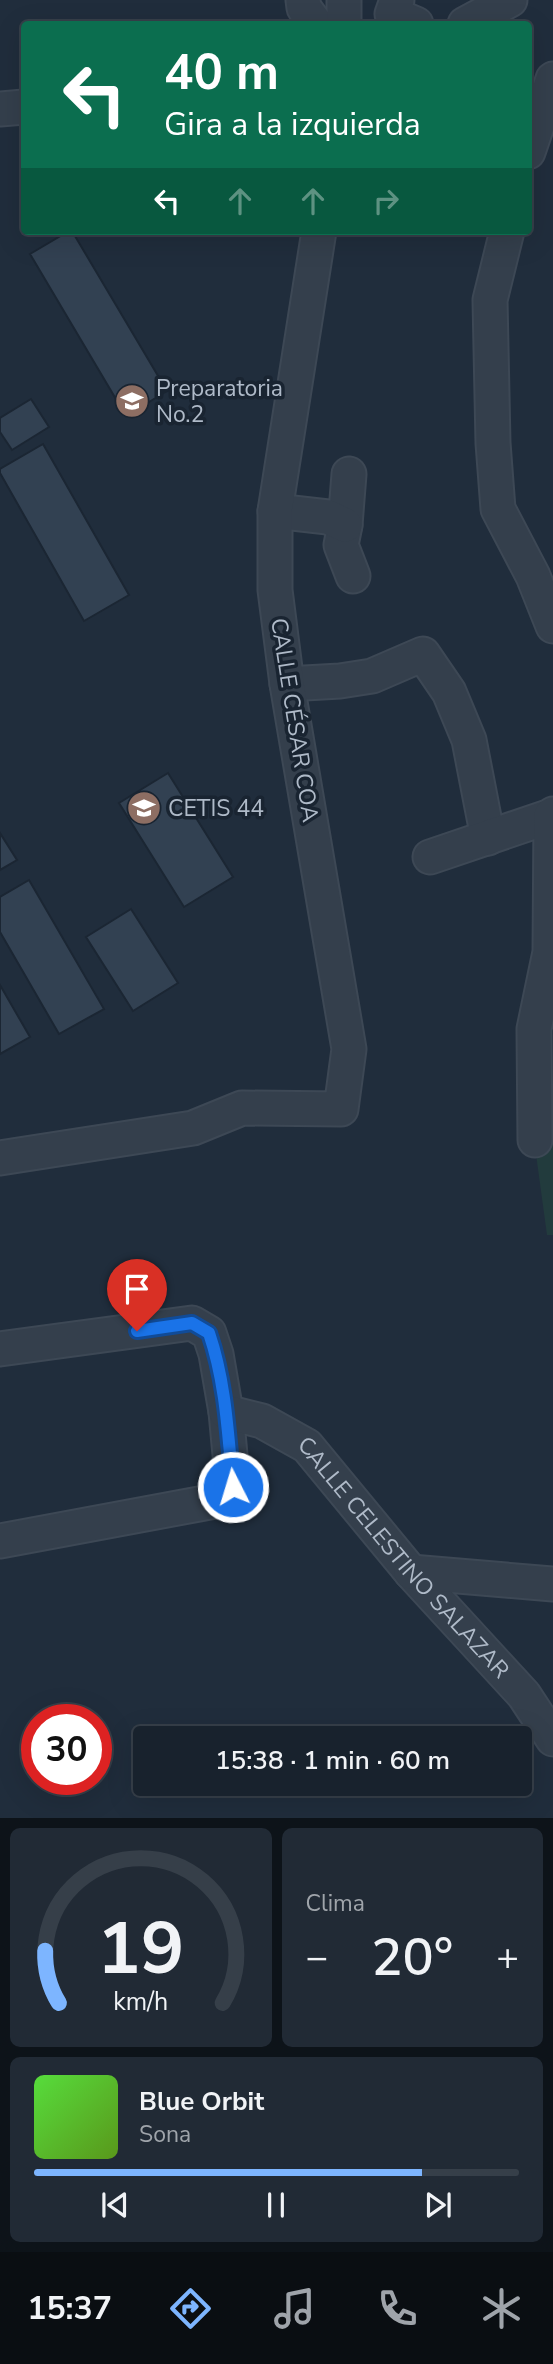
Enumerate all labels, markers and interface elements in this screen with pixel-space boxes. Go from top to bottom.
text: 40 m [164,39,279,106]
icon: left [49,49,140,140]
text: Gira a la izquierda [164,103,421,146]
icon: left [148,182,186,220]
icon: ahead [221,182,259,220]
icon: ahead [294,182,332,220]
icon: right [367,182,405,220]
place label: Preparatoria No.2 [156,373,283,430]
school or university icon: Preparatoria No.2 [113,382,151,420]
street label: CALLE CÉSAR COA [263,616,326,825]
school or university icon: CETIS 44 [125,789,163,827]
place label: CETIS 44 [168,793,264,824]
pin [107,1259,167,1331]
icon: arrive [118,1270,156,1308]
street label: CALLE CELESTINO SALAZAR [293,1429,516,1685]
position arrow [196,1450,270,1524]
speed limit sign: 30 [21,1704,112,1795]
text: 15:38 · 1 min · 60 m [215,1743,450,1778]
text: Clima [306,1888,365,1919]
text: 19 [97,1900,184,2000]
text: 20° [371,1922,453,1993]
text: − [306,1932,328,1983]
text: + [496,1932,519,1983]
text: km/h [113,1985,168,2019]
text: Blue Orbit [139,2084,264,2119]
text: Sona [139,2119,191,2150]
icon: previous [96,2186,134,2224]
icon: pause [257,2186,295,2224]
icon: next [419,2186,457,2224]
icon: directions [166,2284,215,2333]
icon: music [270,2284,319,2333]
icon: phone [373,2284,422,2333]
icon: climate [477,2284,526,2333]
text: 15:37 [27,2287,112,2330]

